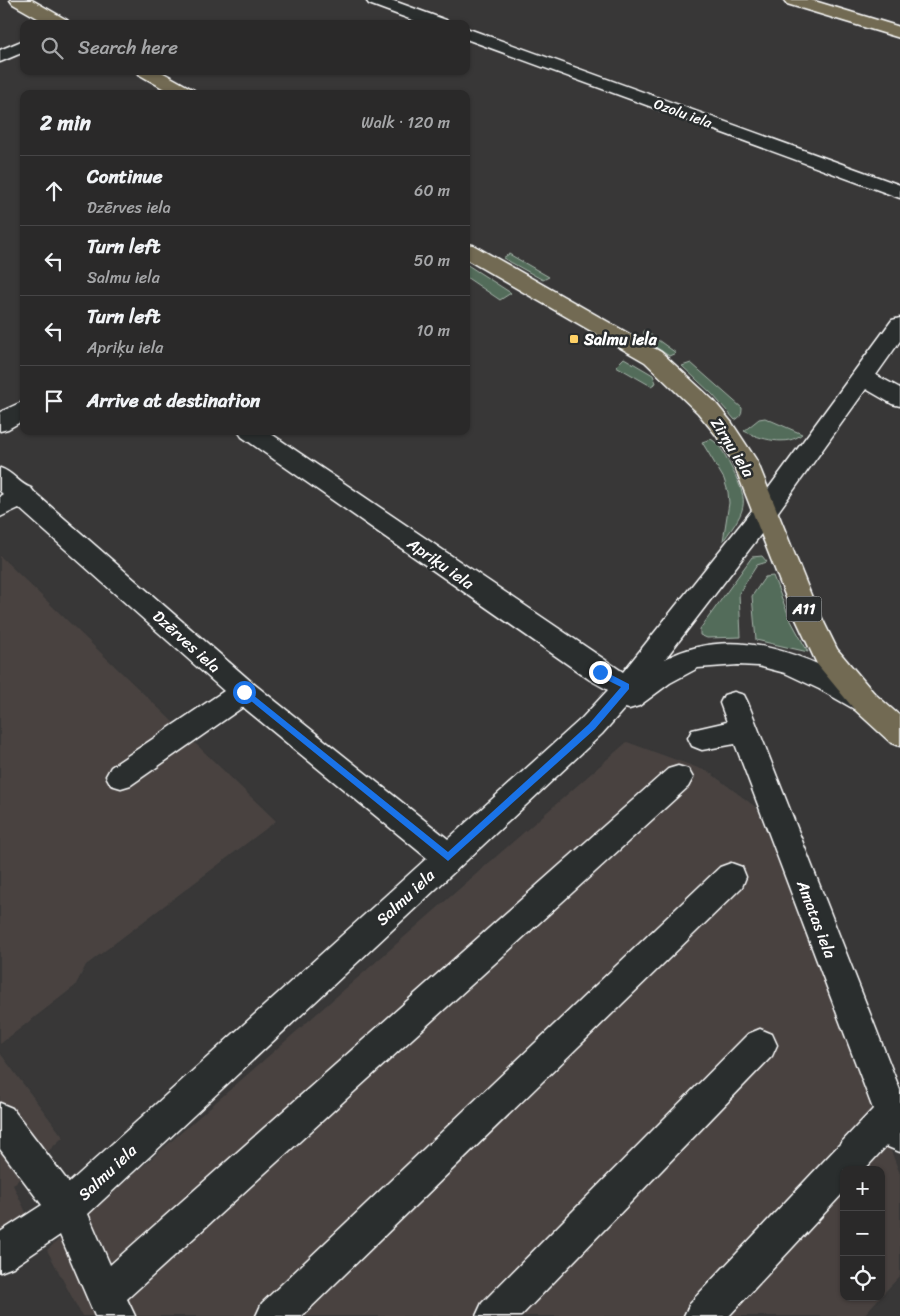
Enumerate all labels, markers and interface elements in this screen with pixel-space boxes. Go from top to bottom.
search box [20,20,470,75]
text: Search here [78,31,178,64]
icon: search [38,34,66,62]
street label: Ozolu iela [650,91,716,136]
text: 2 min [40,104,91,142]
text: Walk · 120 m [361,108,450,137]
text: Continue [87,160,163,193]
text: 60 m [414,176,450,205]
icon: ahead [40,177,68,205]
text: Dzērves iela [87,193,171,222]
text: Turn left [87,230,160,263]
text: 50 m [414,246,450,275]
icon: left [40,247,68,275]
text: Salmu iela [87,263,160,292]
text: Turn left [87,300,160,333]
text: 10 m [417,316,450,345]
icon: left [40,317,68,345]
place label: Salmu iela [583,325,658,354]
text: Apriķu iela [87,333,163,362]
marker: Salmu iela [568,333,580,345]
text: Arrive at destination [87,384,260,417]
icon: arrive [40,387,68,415]
street label: Zirņu iela [703,411,763,484]
street label: Apriķu iela [400,529,481,598]
road number: A11 [786,596,822,622]
street label: Dzērves iela [146,603,228,680]
route end [589,661,612,684]
route start [233,681,256,704]
street label: Salmu iela [369,861,443,933]
street label: Amatas iela [788,875,845,963]
street label: Salmu iela [71,1136,145,1208]
map controls [840,1166,885,1301]
button: + [840,1166,885,1211]
button: − [840,1211,885,1256]
button: locate [840,1256,885,1301]

